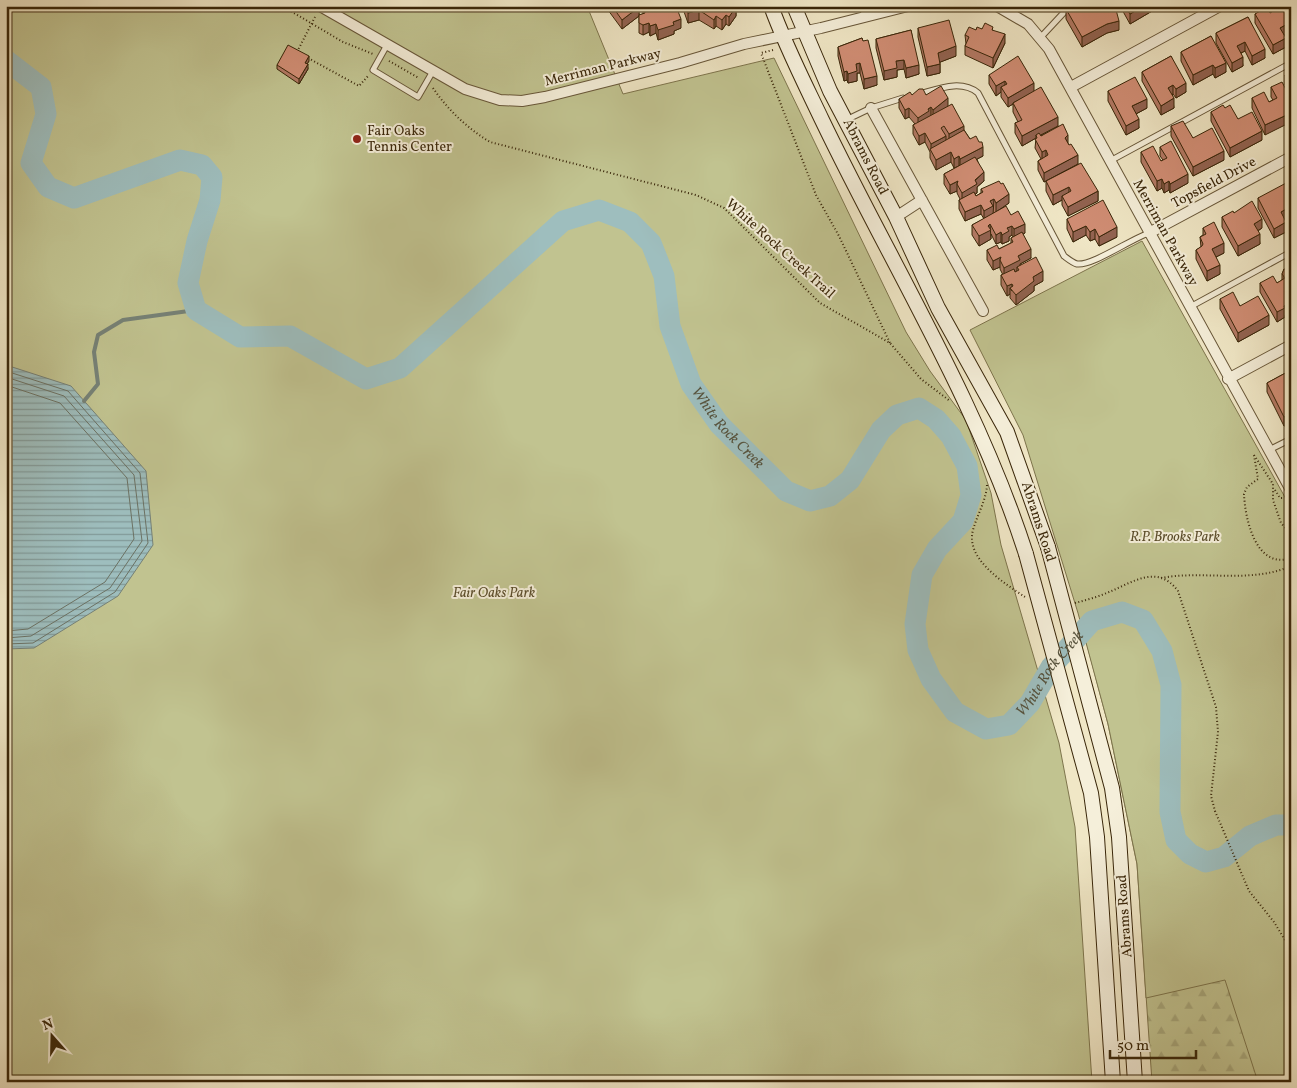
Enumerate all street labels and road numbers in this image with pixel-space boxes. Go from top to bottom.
street label: Merriman Parkway [543,44,664,92]
street label: Abrams Road [838,116,892,198]
street label: Topsfield Drive [1168,153,1260,213]
street label: Merriman Parkway [1128,176,1202,290]
street label: White Rock Creek Trail [721,195,839,303]
street label: Abrams Road [1016,480,1060,565]
street label: Abrams Road [1113,874,1137,958]

